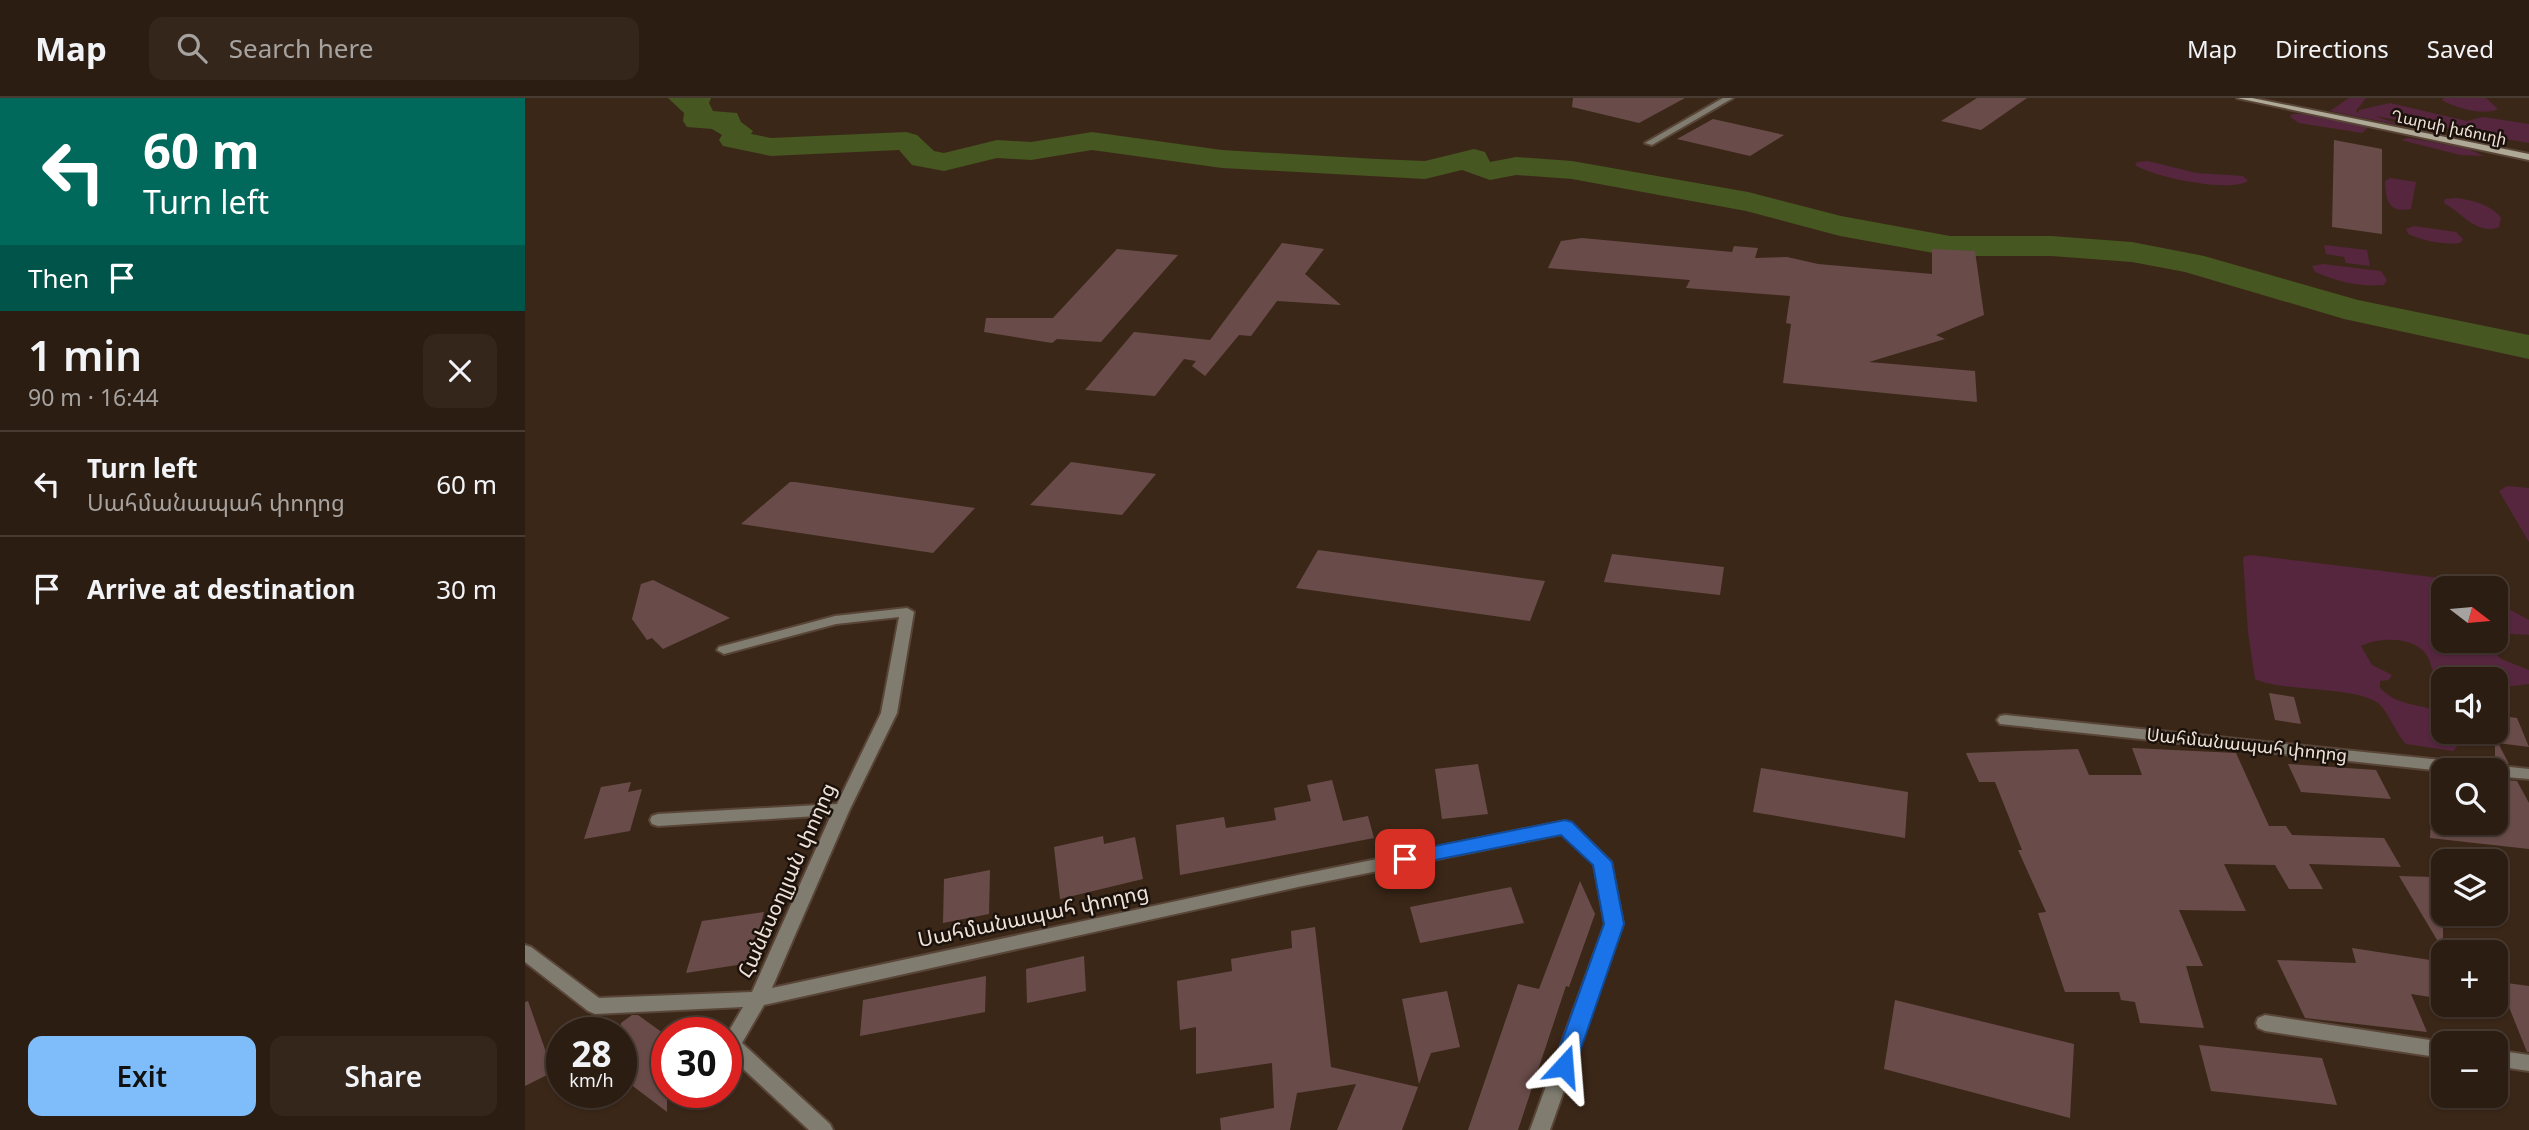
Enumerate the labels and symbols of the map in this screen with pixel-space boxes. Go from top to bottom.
street label: Ղարսի խճուղի [2389,104,2509,150]
north arrow [2431,576,2508,653]
street label: Սահմանապահ փողոց [2145,722,2349,766]
street label: Հանեսօղլյան փողոց [730,778,842,982]
pin [1375,829,1435,889]
street label: Սահմանապահ փողոց [915,877,1151,953]
speed limit sign: 30 [651,1017,742,1108]
position arrow [1527,1029,1601,1103]

